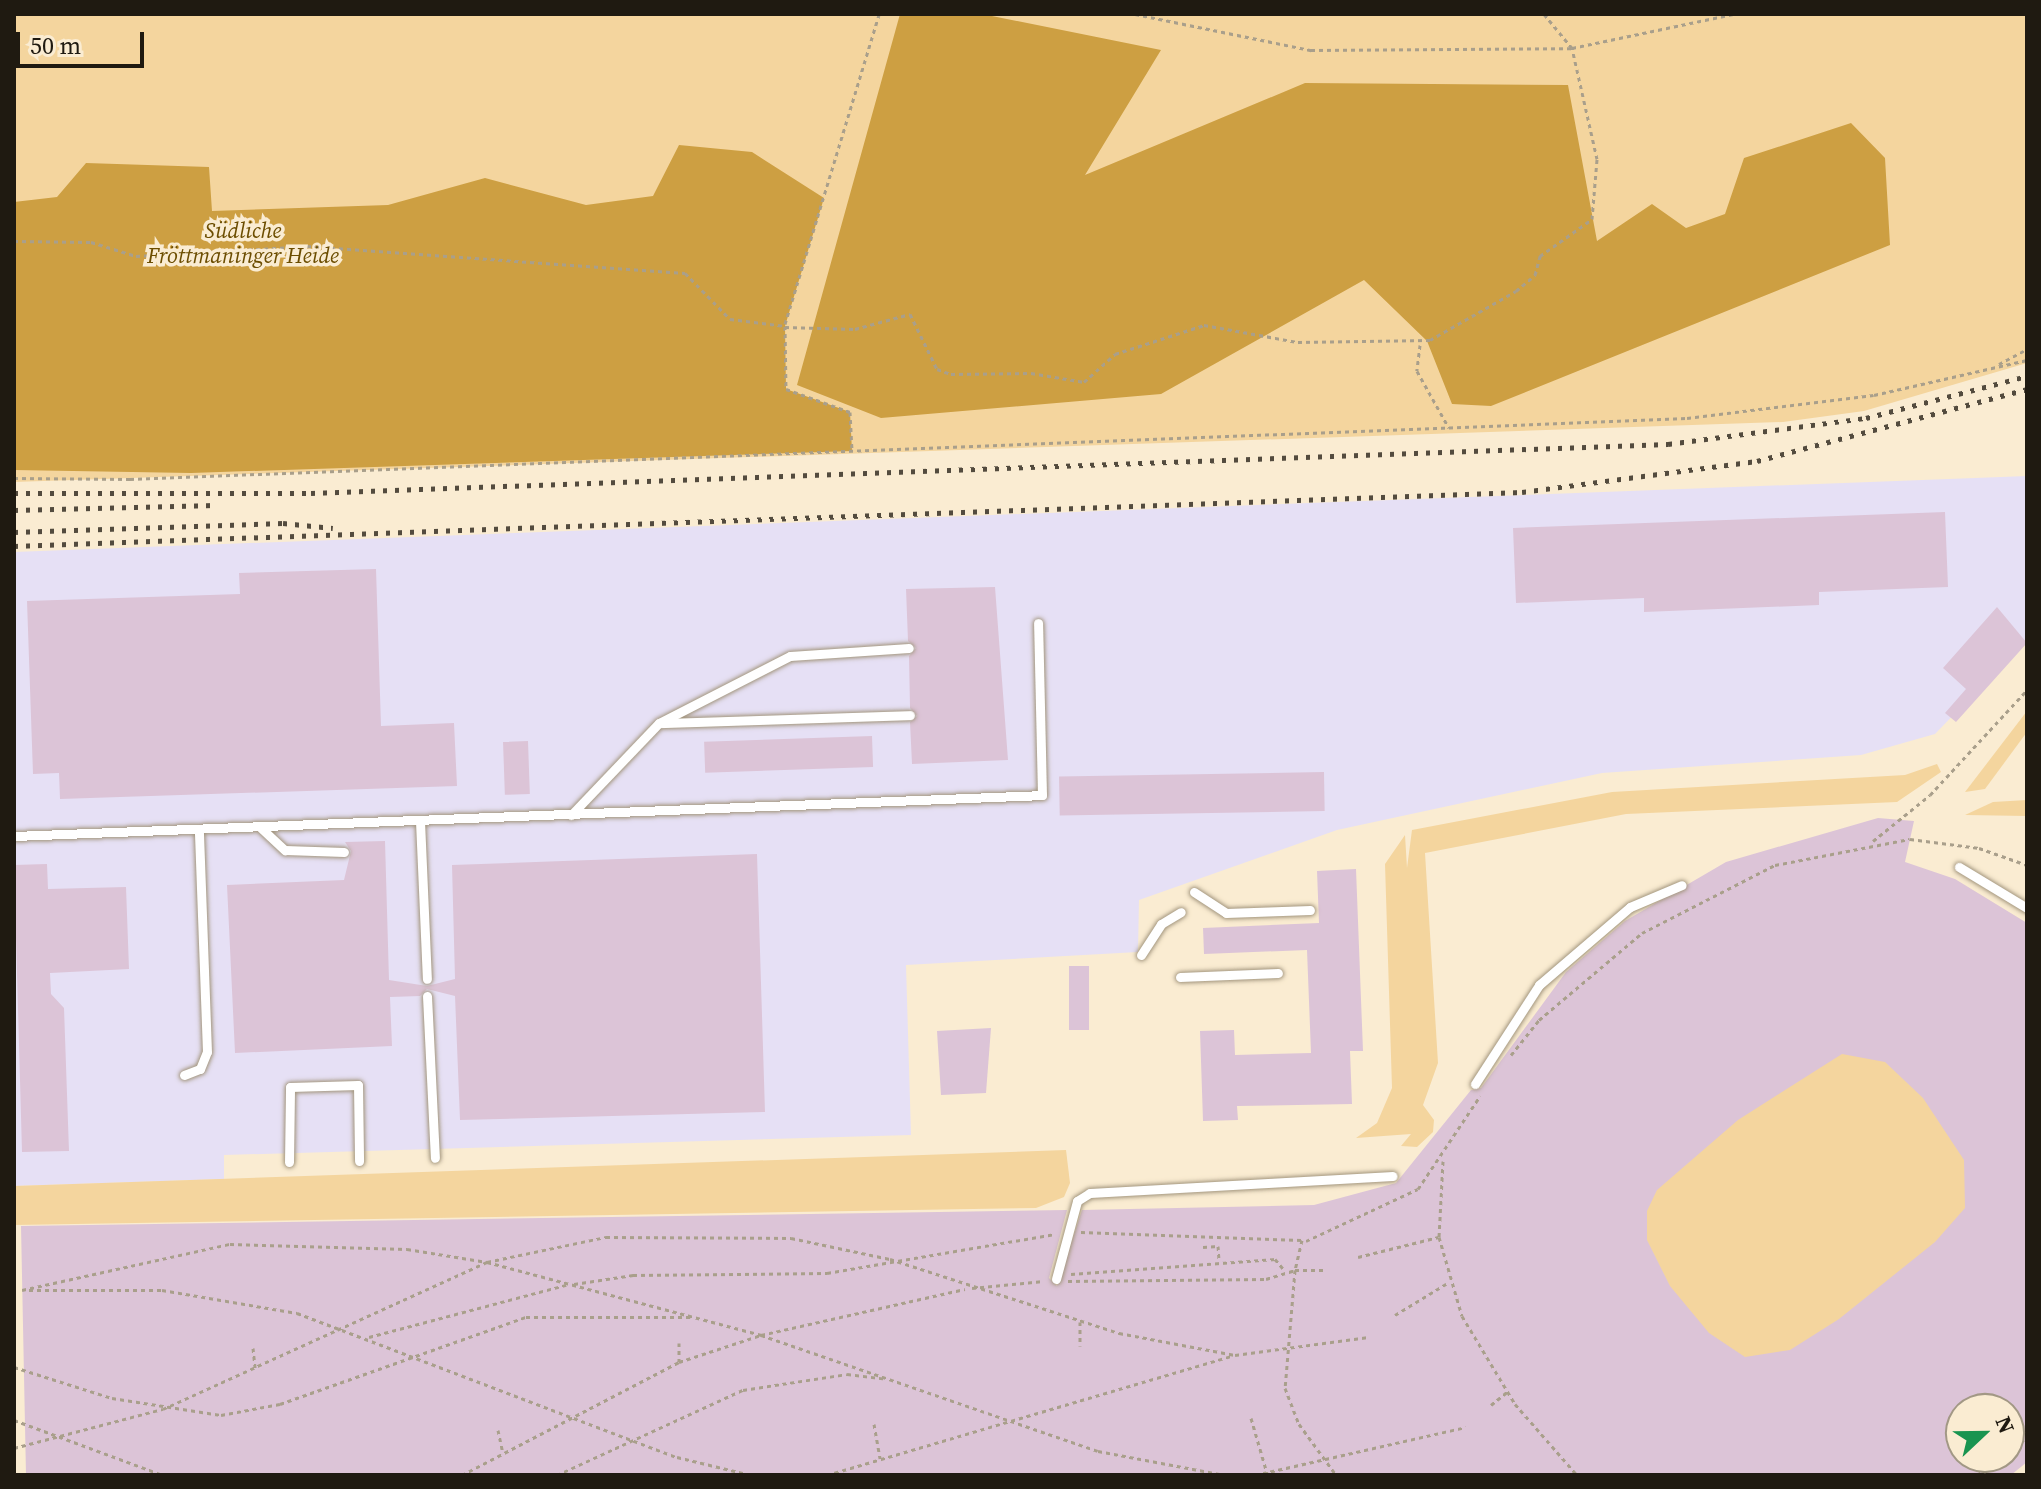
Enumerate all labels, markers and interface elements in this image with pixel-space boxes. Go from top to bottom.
scale bar [20,16,148,66]
text: 50 m [30,29,81,62]
park label: Südliche Fröttmaninger Heide [147,217,339,268]
north arrow [1945,1393,2025,1473]
text: N [1988,1412,2022,1438]

